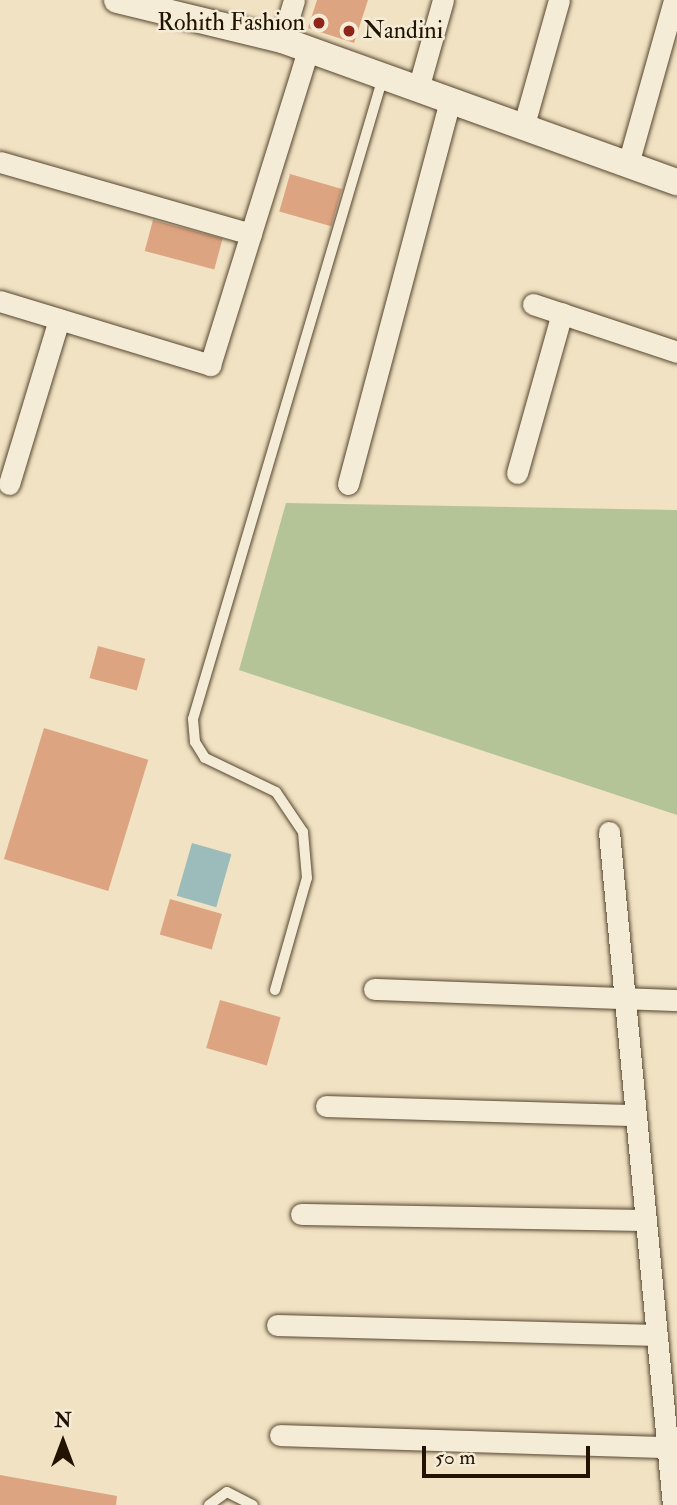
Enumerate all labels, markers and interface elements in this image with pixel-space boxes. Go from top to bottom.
place label: Rohith Fashion [157,9,305,37]
marker: Rohith Fashion [311,15,327,31]
place label: Nandini [363,17,443,45]
marker: Nandini [341,23,357,39]
north arrow [28,1407,98,1477]
text: N [54,1409,72,1433]
scale bar [425,1432,593,1476]
text: 50 m [435,1444,476,1471]

